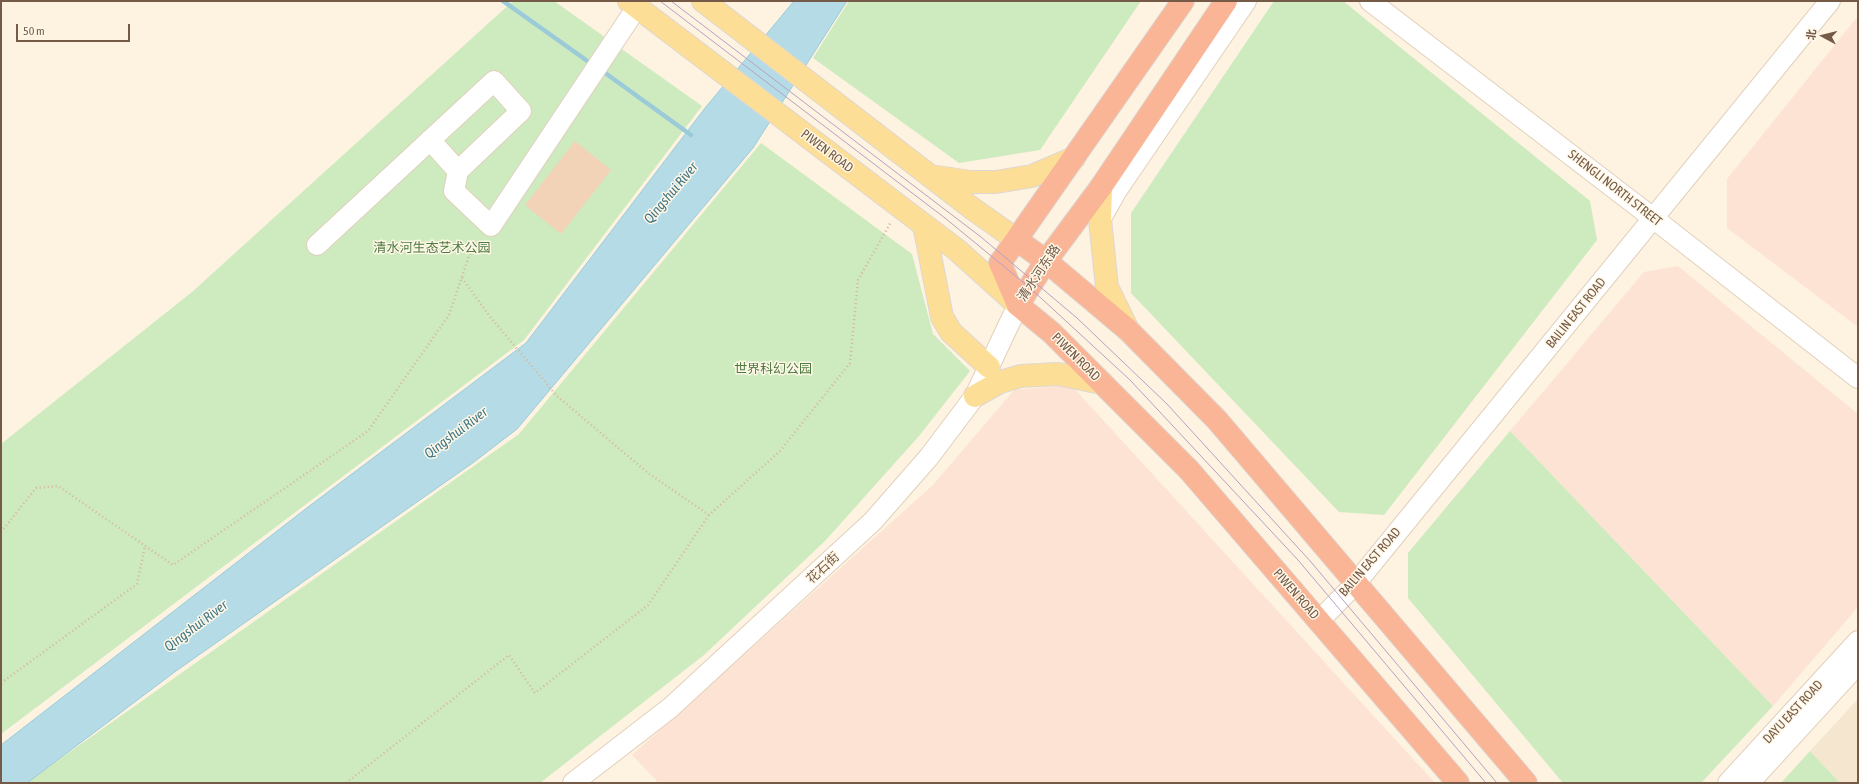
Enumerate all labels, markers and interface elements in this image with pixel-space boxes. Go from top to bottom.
scale bar [18,16,132,42]
north arrow [1803,16,1843,56]
text: 50 m [23,24,45,38]
text: 北 [1804,28,1818,41]
street label: PIWEN ROAD [798,126,856,176]
street label: SHENGLI NORTH STREET [1565,147,1665,229]
water label: Qingshui River [641,159,701,227]
park label: 清水河生态艺术公园 [374,240,490,256]
street label: 清水河东路 [1014,242,1064,304]
street label: BAILIN EAST ROAD [1543,275,1609,351]
street label: PIWEN ROAD [1049,330,1103,384]
park label: 世界科幻公园 [734,361,812,377]
water label: Qingshui River [421,404,491,462]
street label: BAILIN EAST ROAD [1336,524,1404,600]
street label: 花石街 [803,549,843,587]
street label: PIWEN ROAD [1270,566,1322,622]
water label: Qingshui River [161,597,231,655]
street label: DAYU EAST ROAD [1760,677,1826,747]

